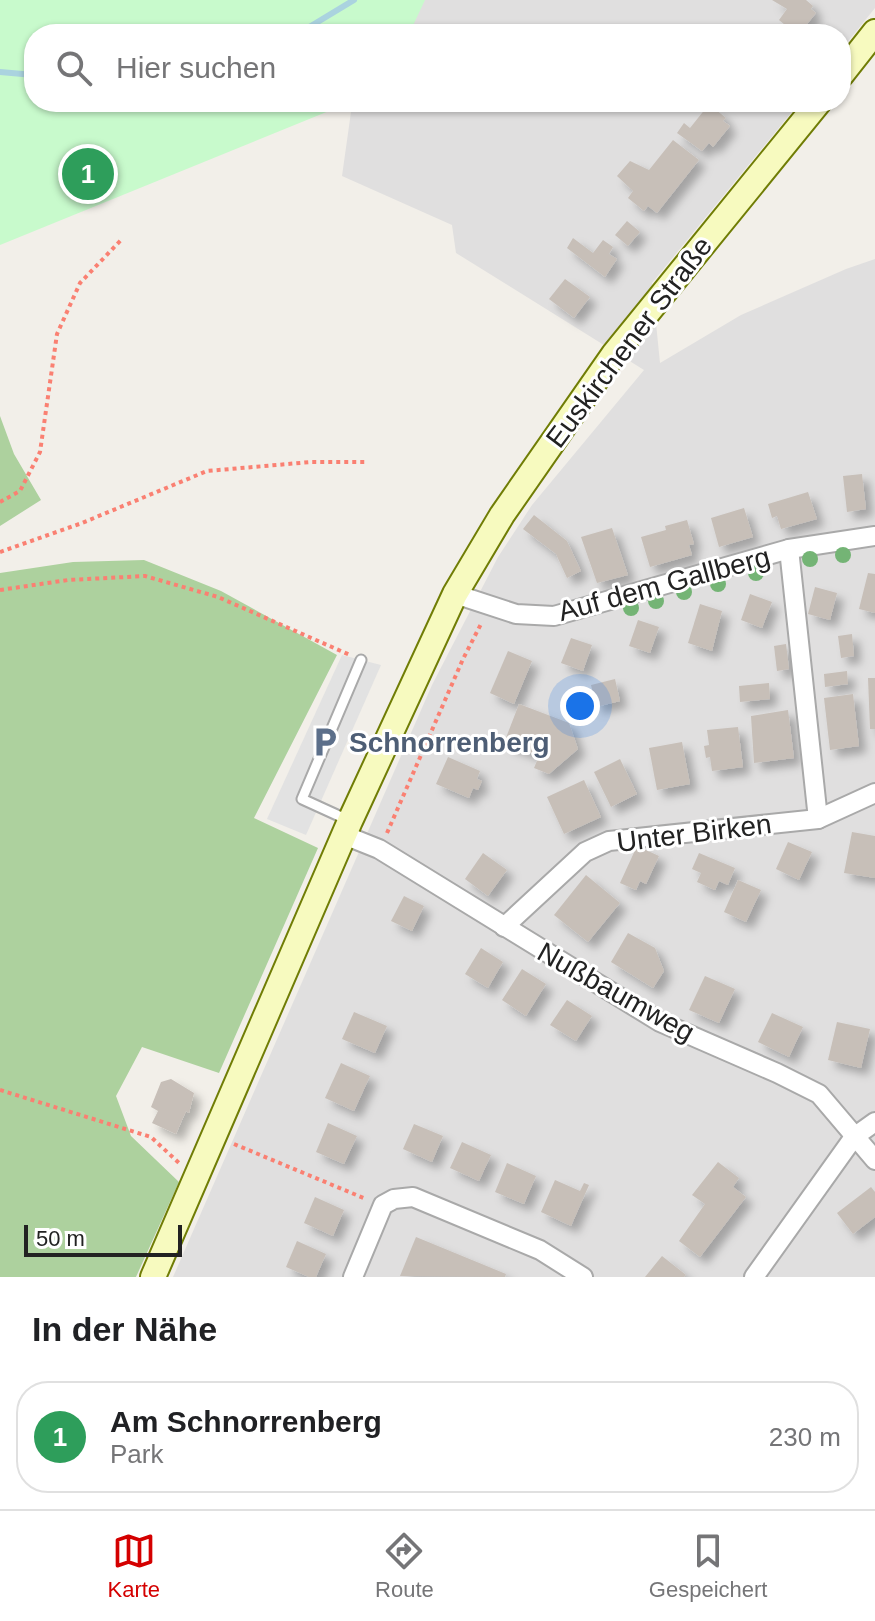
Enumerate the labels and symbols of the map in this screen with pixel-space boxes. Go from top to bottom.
pin: 1 [62,144,114,204]
street label: Euskirchener Straße [540,231,718,453]
street label: Auf dem Gallberg [555,541,773,627]
your location [560,686,600,726]
parking icon: Schnorrenberg [308,725,342,759]
place label: Schnorrenberg [349,727,550,758]
street label: Unter Birken [615,808,773,858]
street label: Nußbaumweg [532,936,700,1048]
scale bar [24,1221,182,1257]

